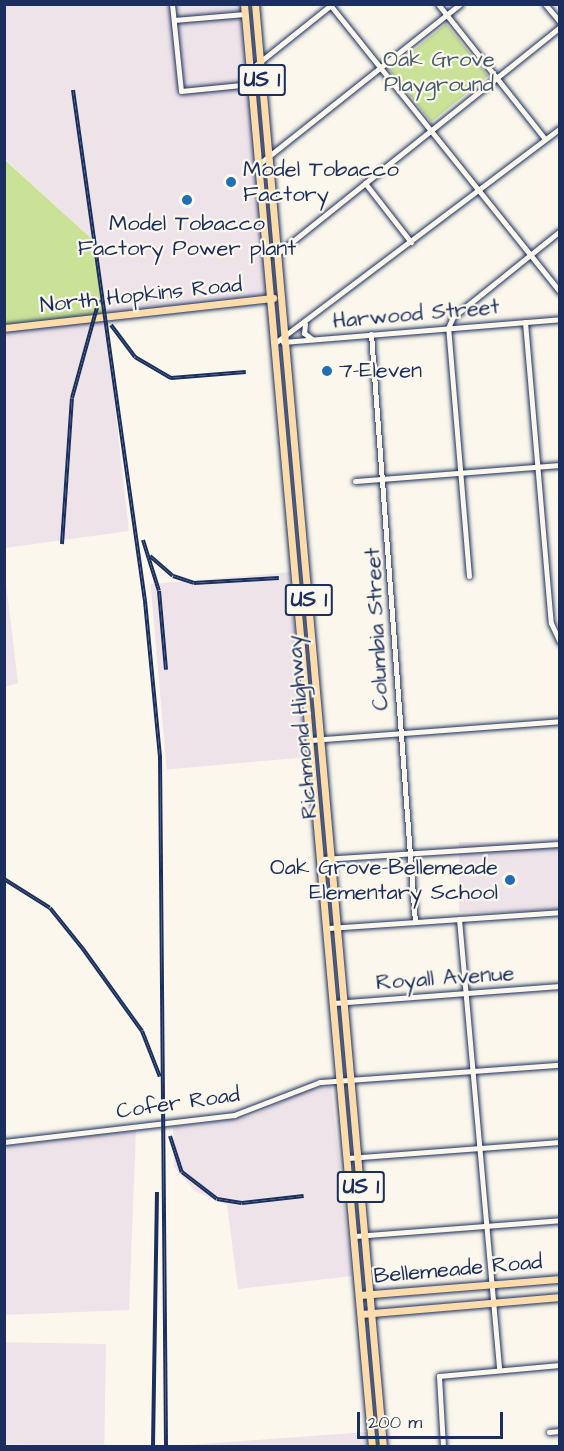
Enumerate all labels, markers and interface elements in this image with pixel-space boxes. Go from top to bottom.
park label: Oak Grove Playground [383,46,495,98]
road number: US 1 [236,62,288,98]
place label: Model Tobacco Factory [243,156,399,208]
marker: Model Tobacco Factory [224,175,238,189]
marker: Model Tobacco Factory Power plant [180,193,194,207]
place label: Model Tobacco Factory Power plant [78,210,296,262]
street label: North Hopkins Road [39,271,243,319]
street label: Harwood Street [332,294,500,334]
place label: 7-Eleven [339,358,422,384]
marker: 7-Eleven [320,364,334,378]
street label: Columbia Street [360,547,394,711]
road number: US 1 [284,582,334,618]
street label: Richmond Highway [281,634,323,820]
place label: Oak Grove-Bellemeade Elementary School [270,854,498,906]
marker: Oak Grove-Bellemeade Elementary School [503,873,517,887]
street label: Royall Avenue [375,960,515,996]
street label: Cofer Road [115,1081,241,1125]
road number: US 1 [336,1169,386,1205]
street label: Bellemeade Road [373,1248,543,1290]
scale bar [360,1400,506,1438]
text: 200 m [368,1410,422,1435]

